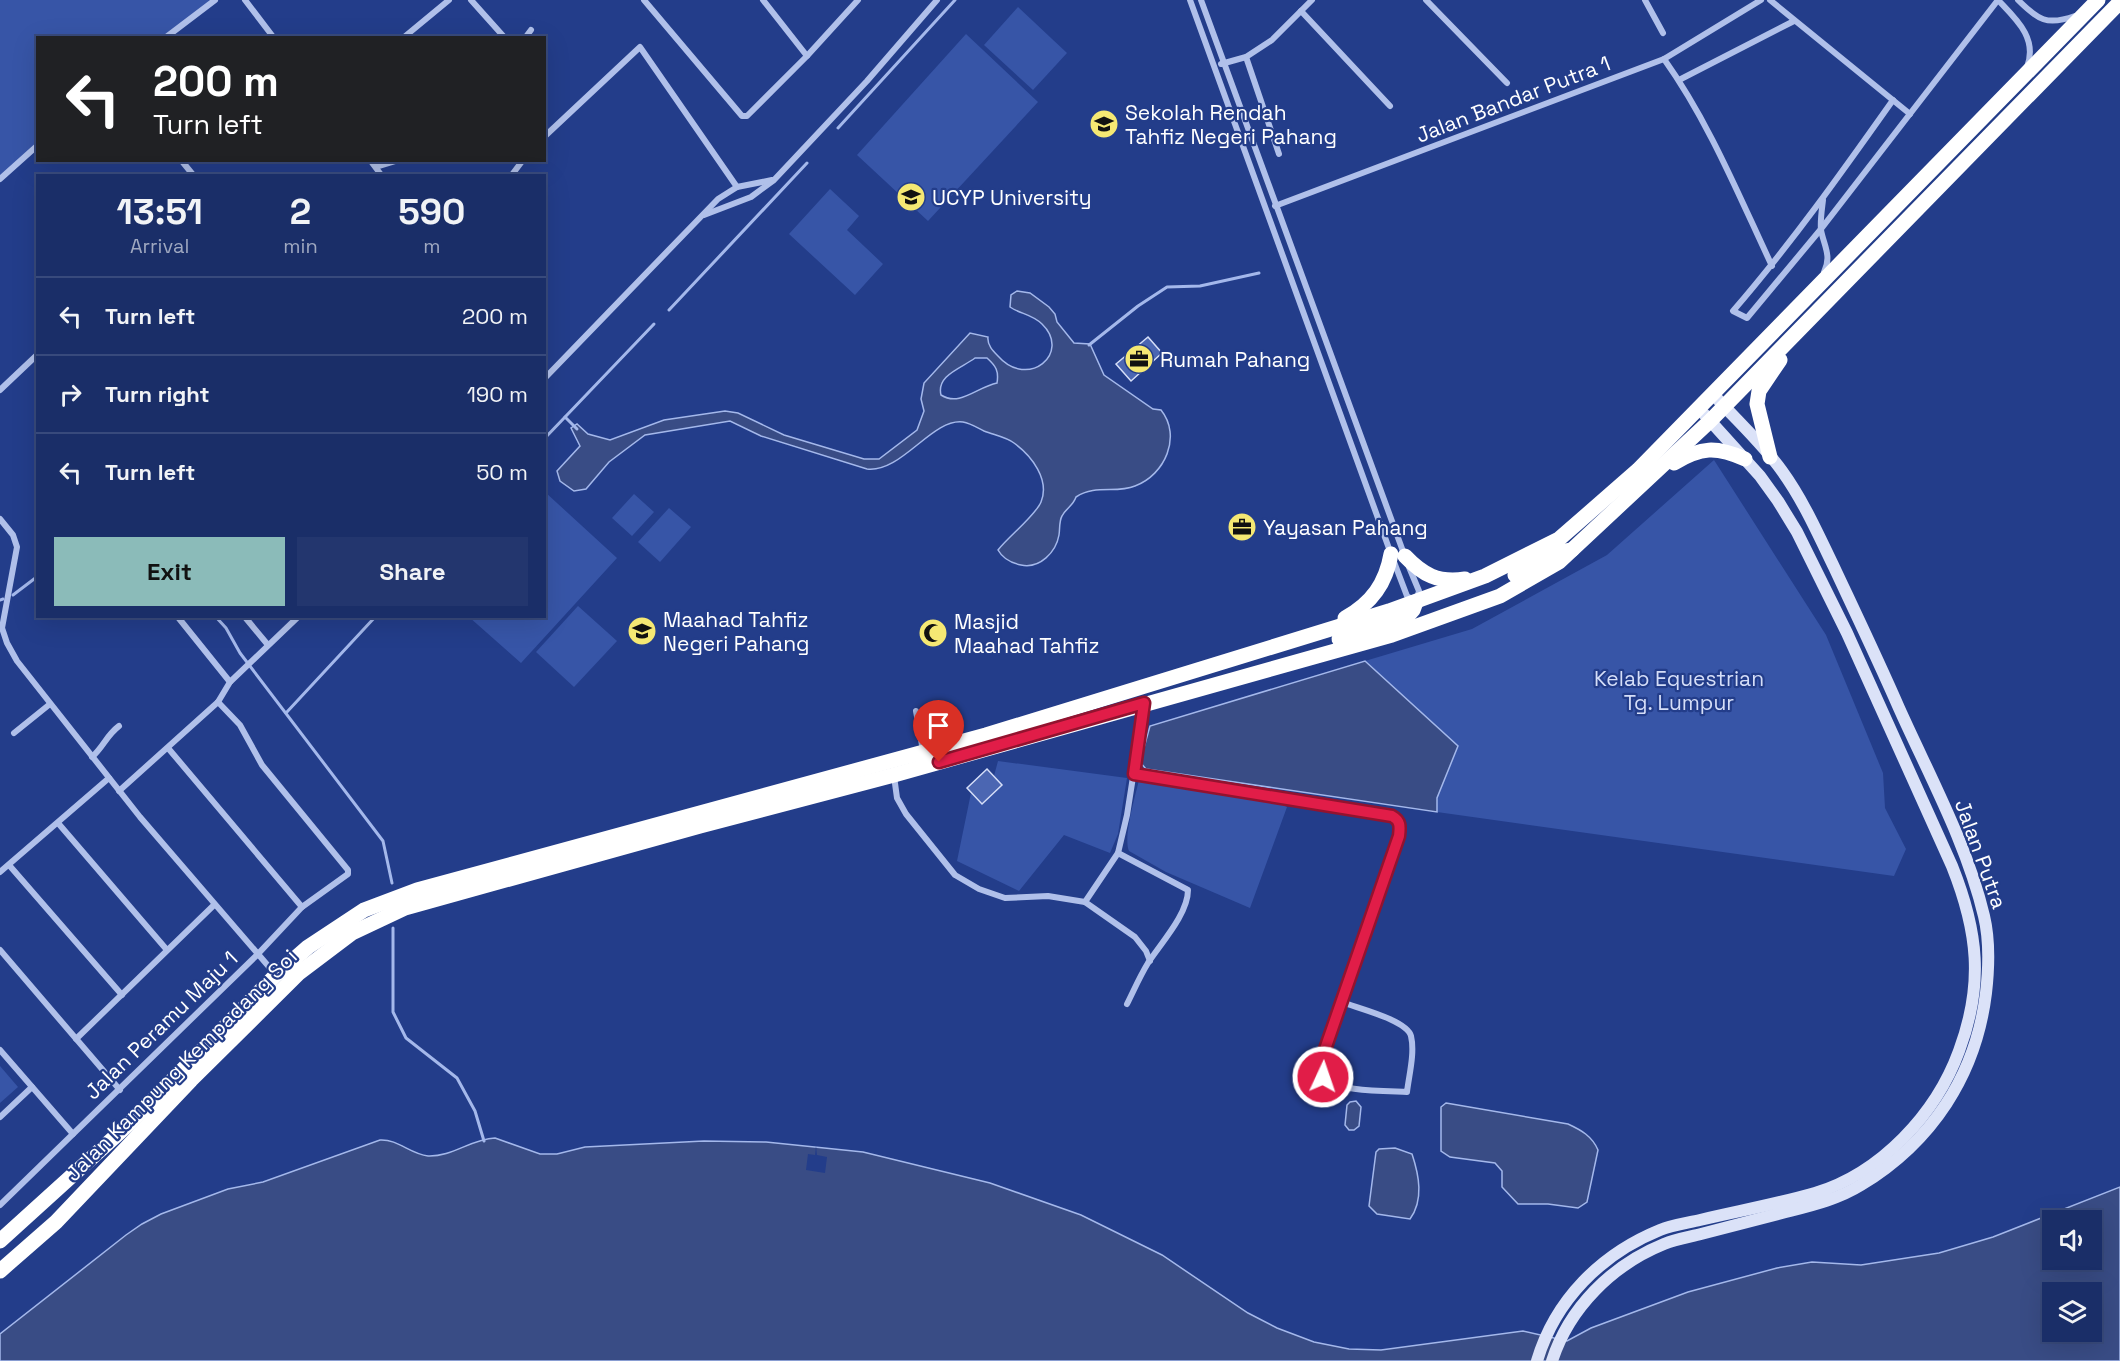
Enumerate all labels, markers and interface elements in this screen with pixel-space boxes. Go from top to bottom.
street label: Jalan Bandar Putra 1 [1412,49,1614,149]
text: 200 m [153,55,279,108]
icon: left [54,60,132,138]
place label: Sekolah Rendah Tahfiz Negeri Pahang [1125,99,1337,150]
text: Turn left [153,107,263,142]
school or university icon: Sekolah Rendah Tahfiz Negeri Pahang [1088,108,1120,140]
school or university icon: UCYP University [895,181,927,213]
place label: UCYP University [932,184,1092,211]
text: 13:51 [117,189,203,235]
text: 2 [290,189,311,235]
text: 590 [398,189,465,235]
text: Arrival [130,233,189,259]
text: min [283,233,318,259]
text: m [423,233,440,259]
icon: left [54,300,87,333]
text: Turn left [105,302,195,330]
text: 200 m [462,302,528,330]
office icon: Rumah Pahang [1123,343,1155,375]
place label: Rumah Pahang [1160,346,1310,373]
icon: right [54,378,87,411]
text: Turn right [105,380,210,408]
text: 190 m [467,380,528,408]
icon: left [54,456,87,489]
text: Turn left [105,458,195,486]
text: 50 m [476,458,528,486]
office icon: Yayasan Pahang [1226,511,1258,543]
place label: Yayasan Pahang [1263,514,1428,541]
button: Exit [54,537,285,606]
button: Share [297,537,528,606]
place label: Maahad Tahfiz Negeri Pahang [663,606,810,657]
place label: Masjid Maahad Tahfiz [954,608,1099,659]
school or university icon: Maahad Tahfiz Negeri Pahang [626,615,658,647]
mosque icon: Masjid Maahad Tahfiz [917,617,949,649]
park label: Kelab Equestrian Tg. Lumpur [1594,665,1764,716]
pin [913,700,964,762]
icon: arrive [922,709,955,742]
street label: Jalan Putra [1949,796,2013,912]
street label: Jalan Kampung Kempadang Soi [59,943,303,1187]
street label: Jalan Peramu Maju 1 [79,945,243,1105]
position arrow [1291,1045,1355,1109]
map controls [2042,1210,2102,1342]
button: sound [2042,1210,2102,1270]
button: layers [2042,1282,2102,1342]

